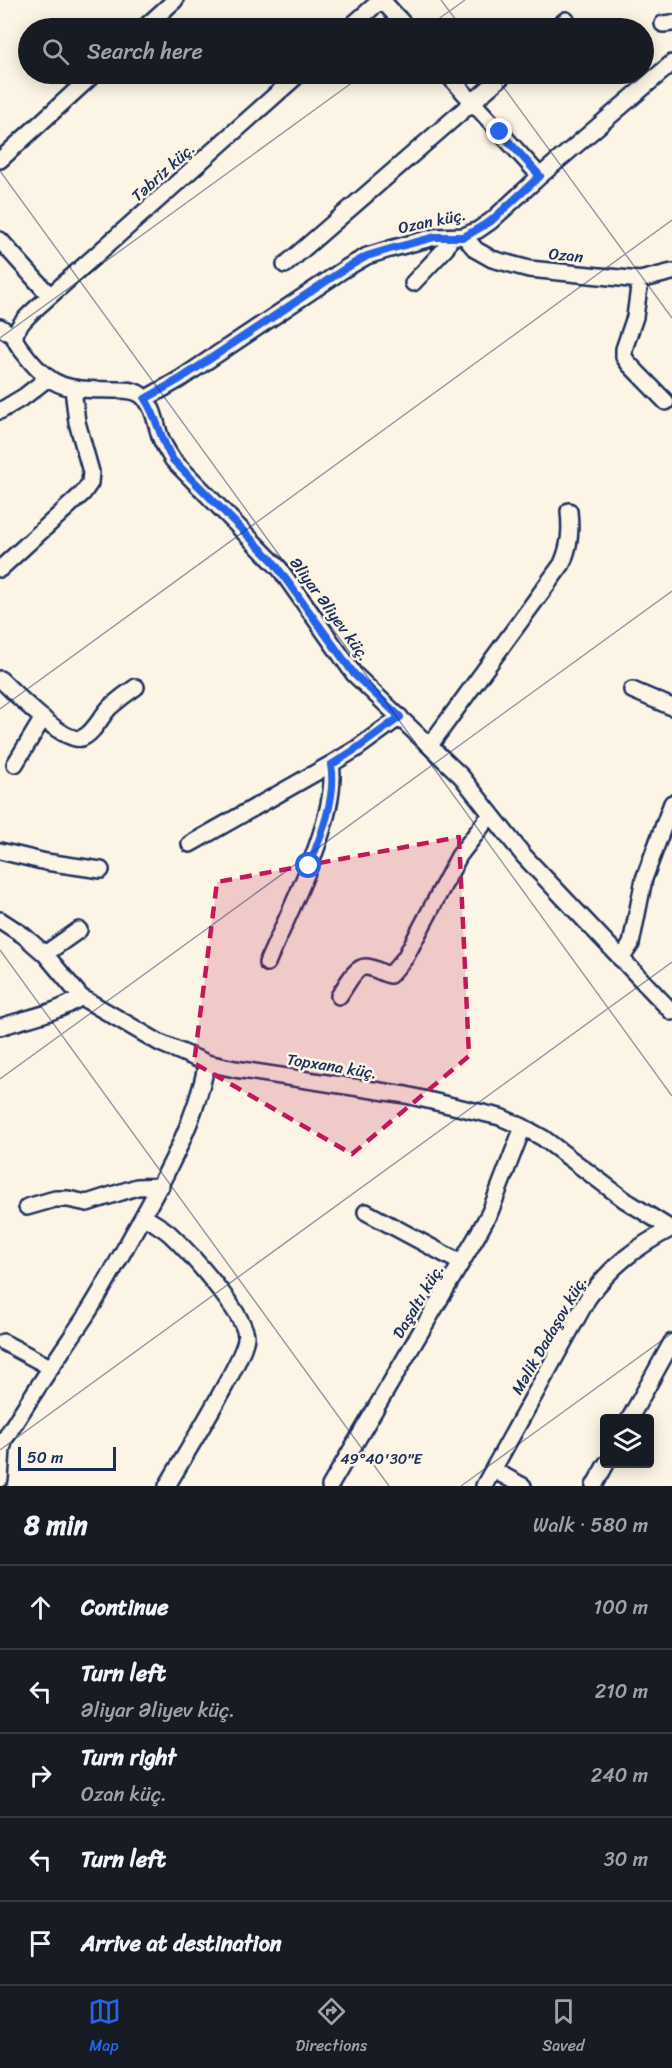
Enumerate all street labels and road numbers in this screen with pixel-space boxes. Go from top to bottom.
street label: Təbriz küç. [124,135,202,209]
street label: Ozan küç. [395,200,469,242]
street label: Ozan [547,239,585,271]
street label: Əliyar Əliyev küç. [282,551,378,667]
street label: Topxana küç. [285,1045,379,1087]
street label: Daşaltı küç. [384,1258,452,1344]
street label: Məlik Dadaşov küç. [503,1270,595,1400]

